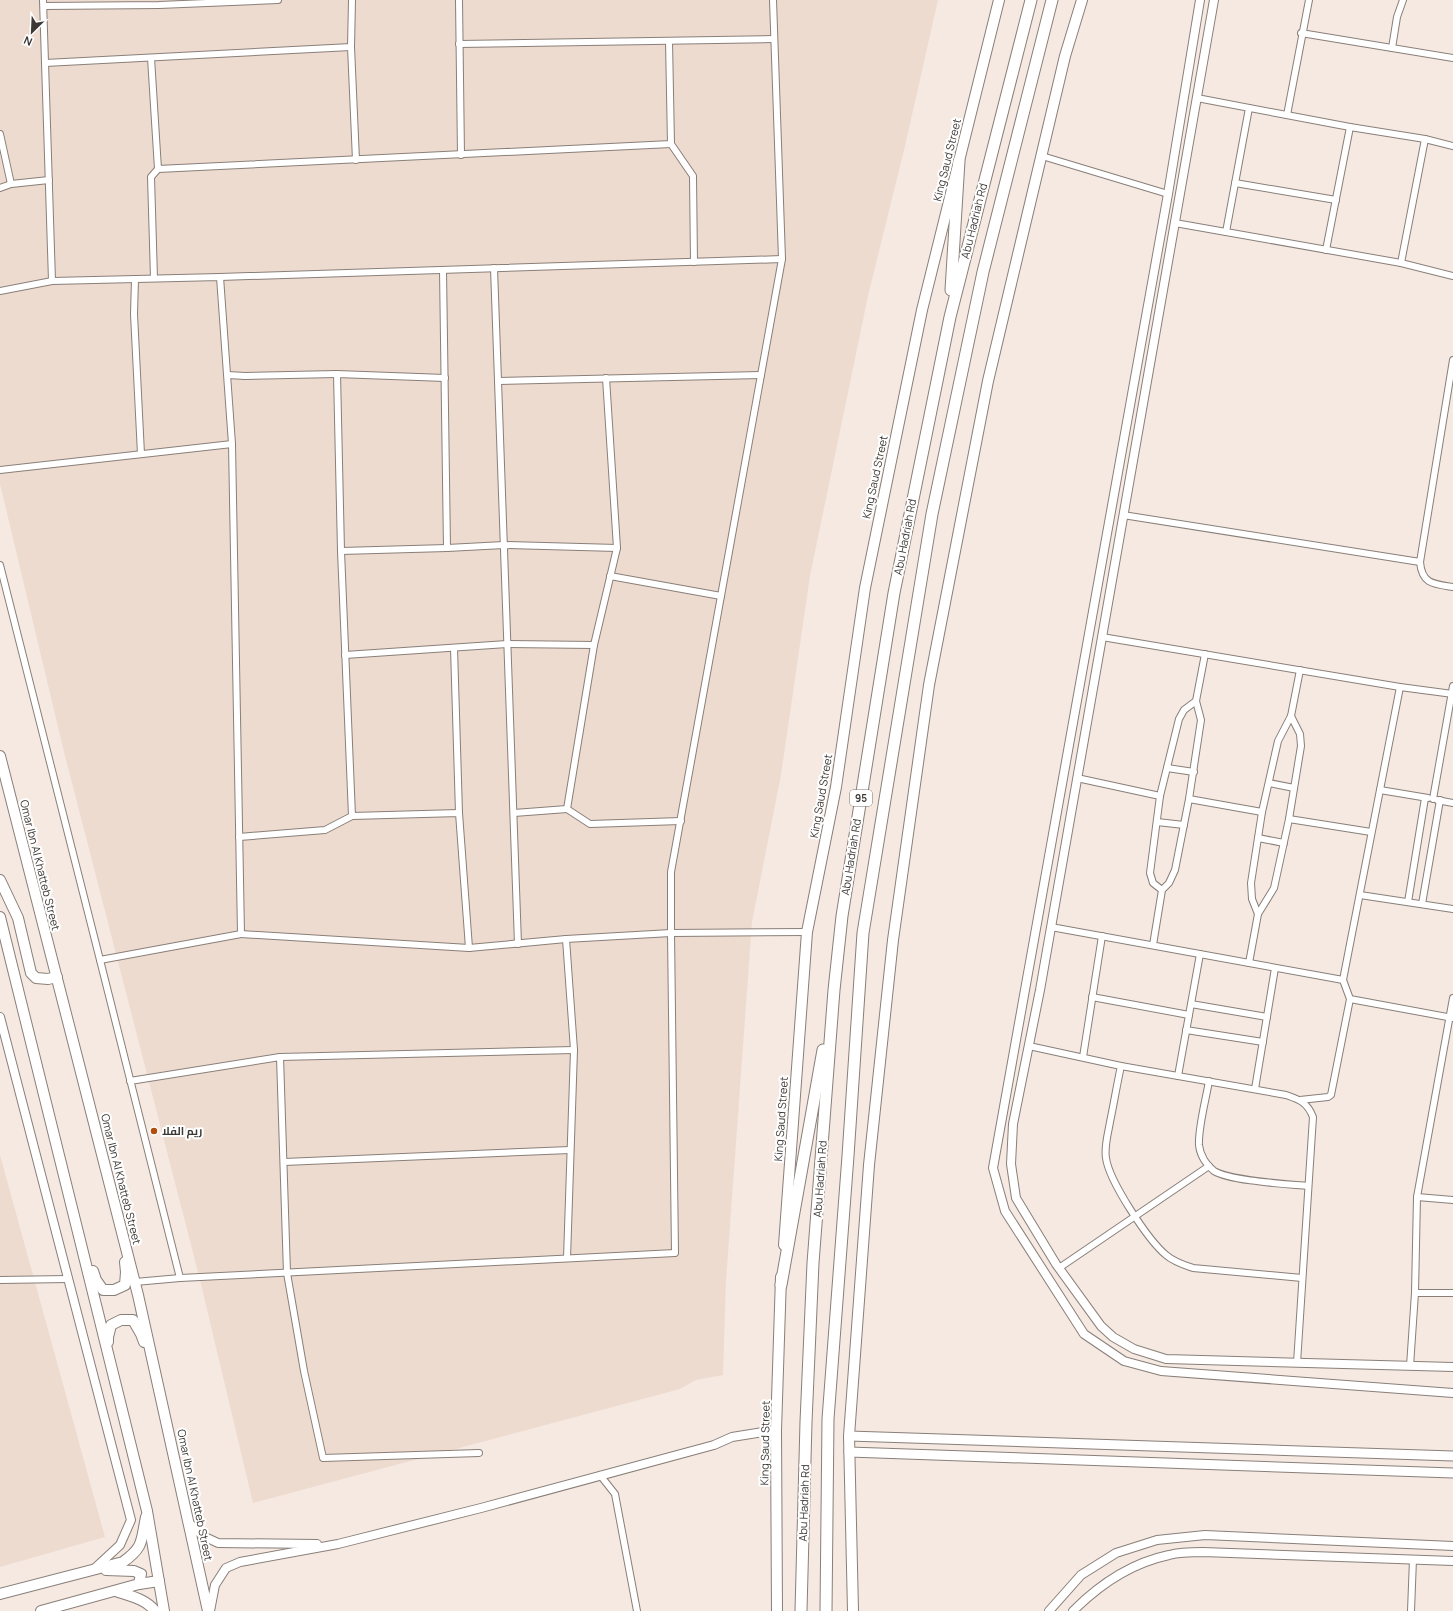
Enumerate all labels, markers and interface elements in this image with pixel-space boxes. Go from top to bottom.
north arrow [12,12,52,52]
text: N [21,33,34,50]
street label: King Saud Street [929,117,964,203]
street label: Abu Hadriah Rd [957,182,990,260]
street label: King Saud Street [858,434,891,520]
street label: Abu Hadriah Rd [890,498,919,576]
street label: King Saud Street [806,753,835,839]
road number: 95 [850,790,872,806]
street label: Omar Ibn Al Khatteb Street [17,798,64,932]
street label: Abu Hadriah Rd [837,818,864,896]
street label: King Saud Street [770,1076,791,1162]
street label: Omar Ibn Al Khatteb Street [98,1112,145,1246]
place label: ريم الفلا [162,1123,202,1139]
marker: ريم الفلا [149,1126,159,1136]
street label: Abu Hadriah Rd [809,1140,830,1218]
street label: King Saud Street [756,1400,773,1486]
street label: Omar Ibn Al Khatteb Street [174,1428,217,1562]
street label: Abu Hadriah Rd [795,1464,812,1542]

